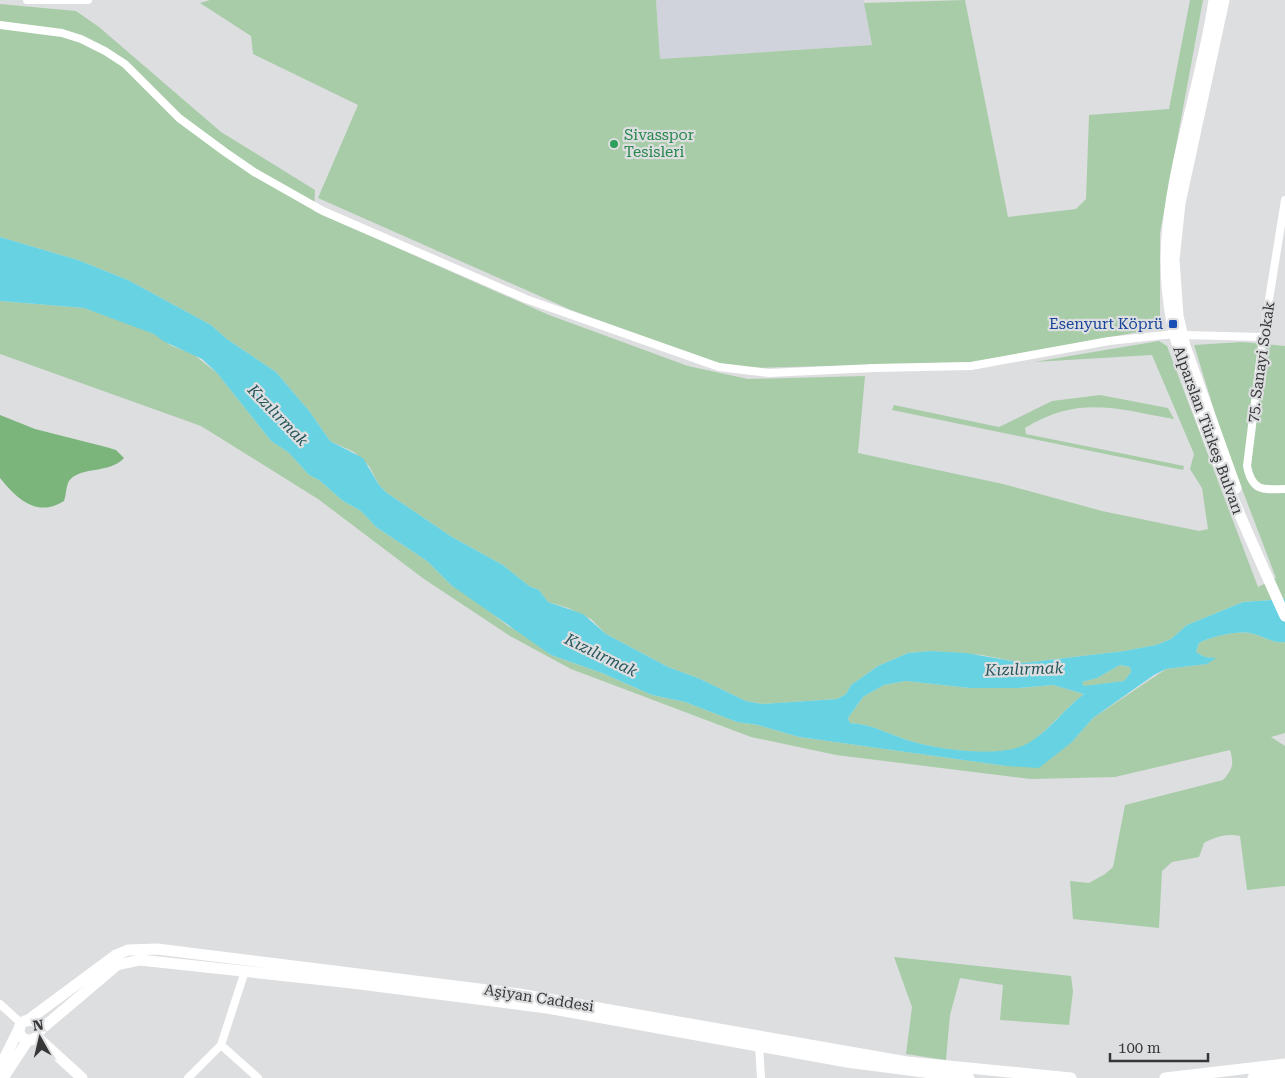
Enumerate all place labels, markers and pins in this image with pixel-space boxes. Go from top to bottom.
place label: Sivasspor Tesisleri [624,126,694,161]
marker: Sivasspor Tesisleri [608,138,620,150]
place label: Esenyurt Köprü [1049,315,1164,333]
marker: Esenyurt Köprü [1167,318,1179,330]

